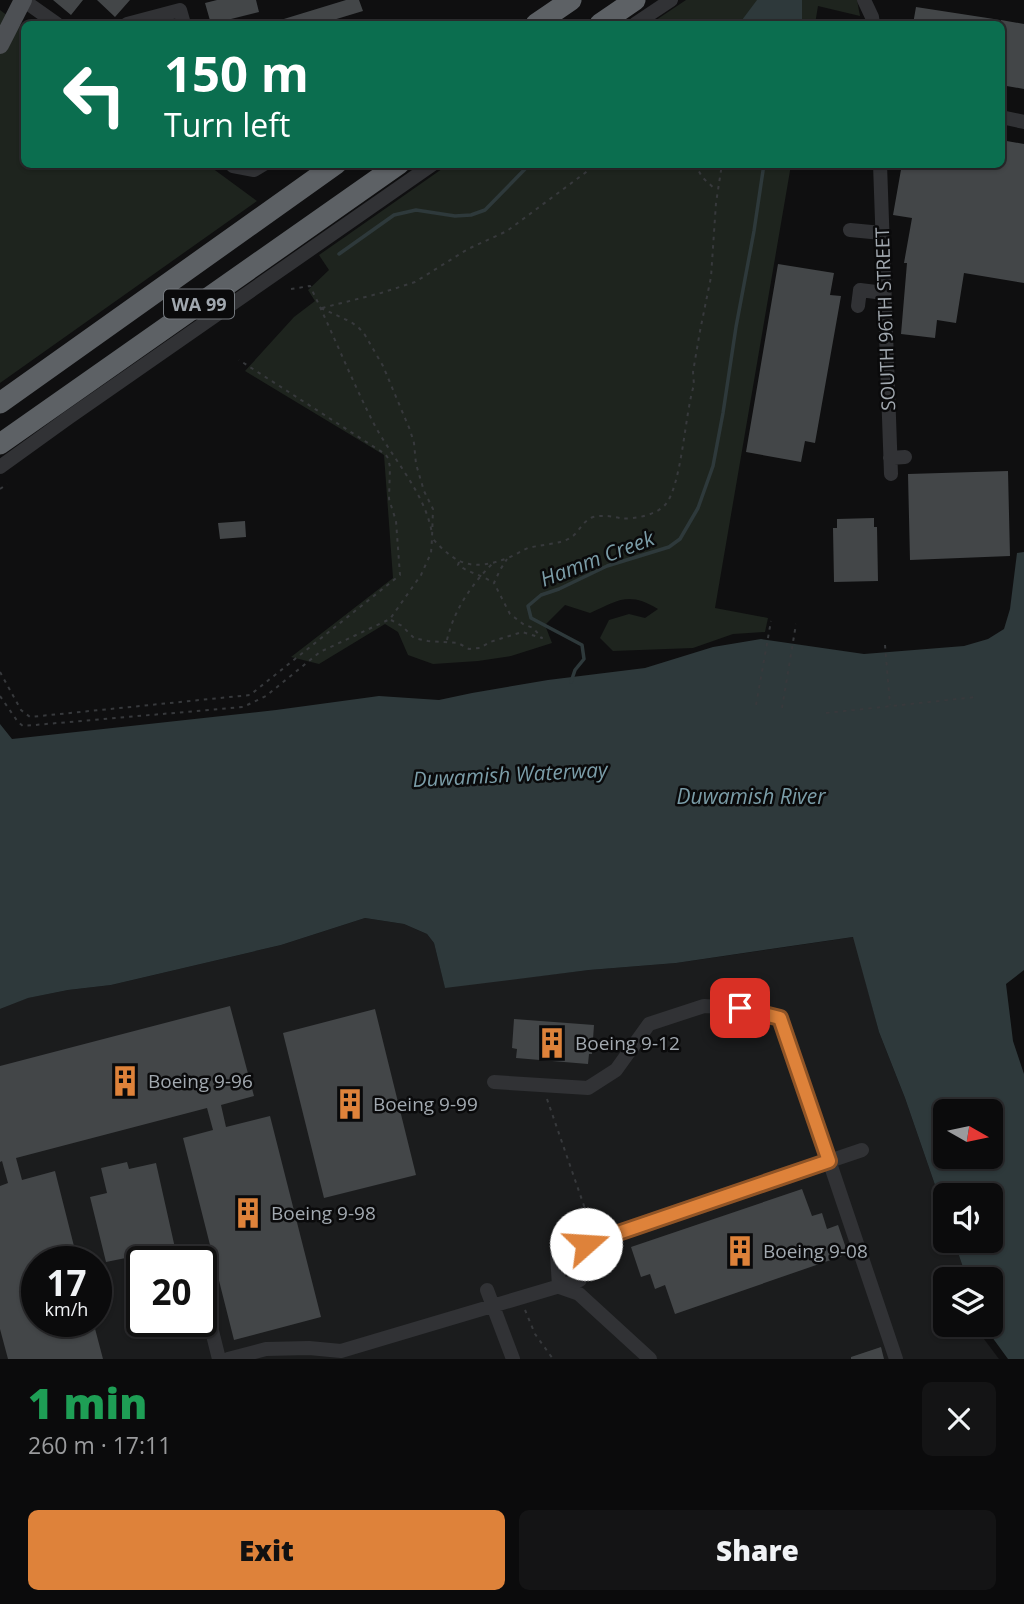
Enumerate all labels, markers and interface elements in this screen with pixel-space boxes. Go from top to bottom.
text: 150 m [164,40,309,106]
icon: left [49,49,140,140]
text: Turn left [164,103,290,146]
street label: SOUTH 96TH STREET [869,226,901,411]
road number: WA 99 [164,290,234,318]
water label: Hamm Creek [536,523,659,593]
water label: Duwamish Waterway [412,755,610,793]
water label: Duwamish River [677,782,826,810]
pin [710,978,770,1038]
icon: arrive [721,989,759,1027]
building icon: Boeing 9-12 [535,1026,569,1060]
place label: Boeing 9-12 [575,1030,680,1056]
building icon: Boeing 9-96 [108,1064,142,1098]
place label: Boeing 9-96 [148,1068,253,1094]
building icon: Boeing 9-99 [333,1087,367,1121]
place label: Boeing 9-99 [373,1091,478,1117]
north arrow [933,1099,1003,1169]
map controls [933,1099,1003,1337]
button: sound [933,1183,1003,1253]
building icon: Boeing 9-98 [231,1196,265,1230]
place label: Boeing 9-98 [271,1200,376,1226]
position arrow [549,1207,623,1281]
building icon: Boeing 9-08 [723,1234,757,1268]
place label: Boeing 9-08 [763,1238,868,1264]
speed limit sign: 20 [126,1246,217,1337]
text: 17 [46,1259,87,1306]
button: layers [933,1267,1003,1337]
text: km/h [45,1297,88,1321]
text: 1 min [28,1374,147,1431]
button: close [922,1382,996,1456]
text: 260 m · 17:11 [28,1429,171,1461]
button: Exit [28,1510,505,1590]
button: Share [519,1510,996,1590]

